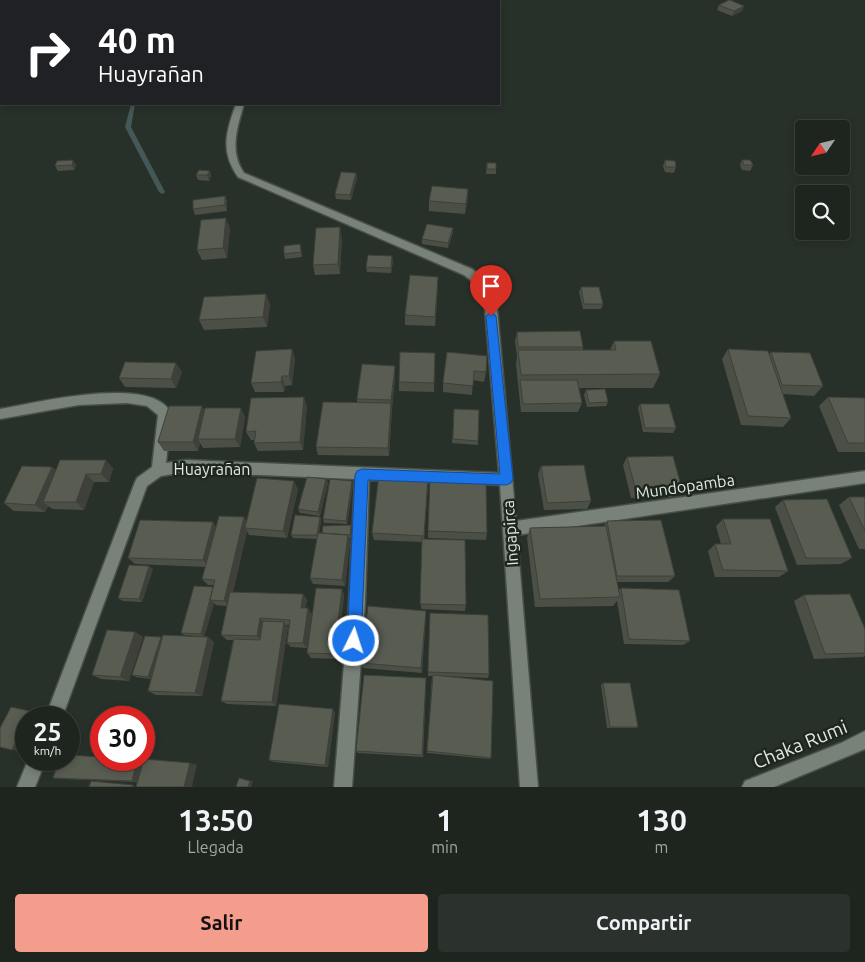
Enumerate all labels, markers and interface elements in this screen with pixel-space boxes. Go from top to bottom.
icon: right [15,20,80,85]
text: 40 m [98,20,176,60]
text: Huayrañan [98,61,204,86]
north arrow [795,120,850,175]
map controls [795,120,850,240]
button: search [795,185,850,240]
pin [470,265,512,316]
icon: arrive [477,272,505,300]
street label: Huayrañan [174,460,250,478]
street label: Mundopamba [634,470,736,502]
street label: Ingapirca [499,500,521,566]
position arrow [327,614,379,666]
speed limit sign: 30 [90,706,155,771]
street label: Chaka Rumi [750,715,850,773]
text: 25 [33,718,62,746]
text: km/h [34,744,61,757]
text: 13:50 [178,803,253,837]
text: 1 [436,803,453,837]
text: 130 [636,803,687,837]
text: Llegada [188,838,244,856]
text: min [431,838,458,856]
text: m [655,838,668,856]
button: Salir [15,894,428,952]
button: Compartir [438,894,850,952]

